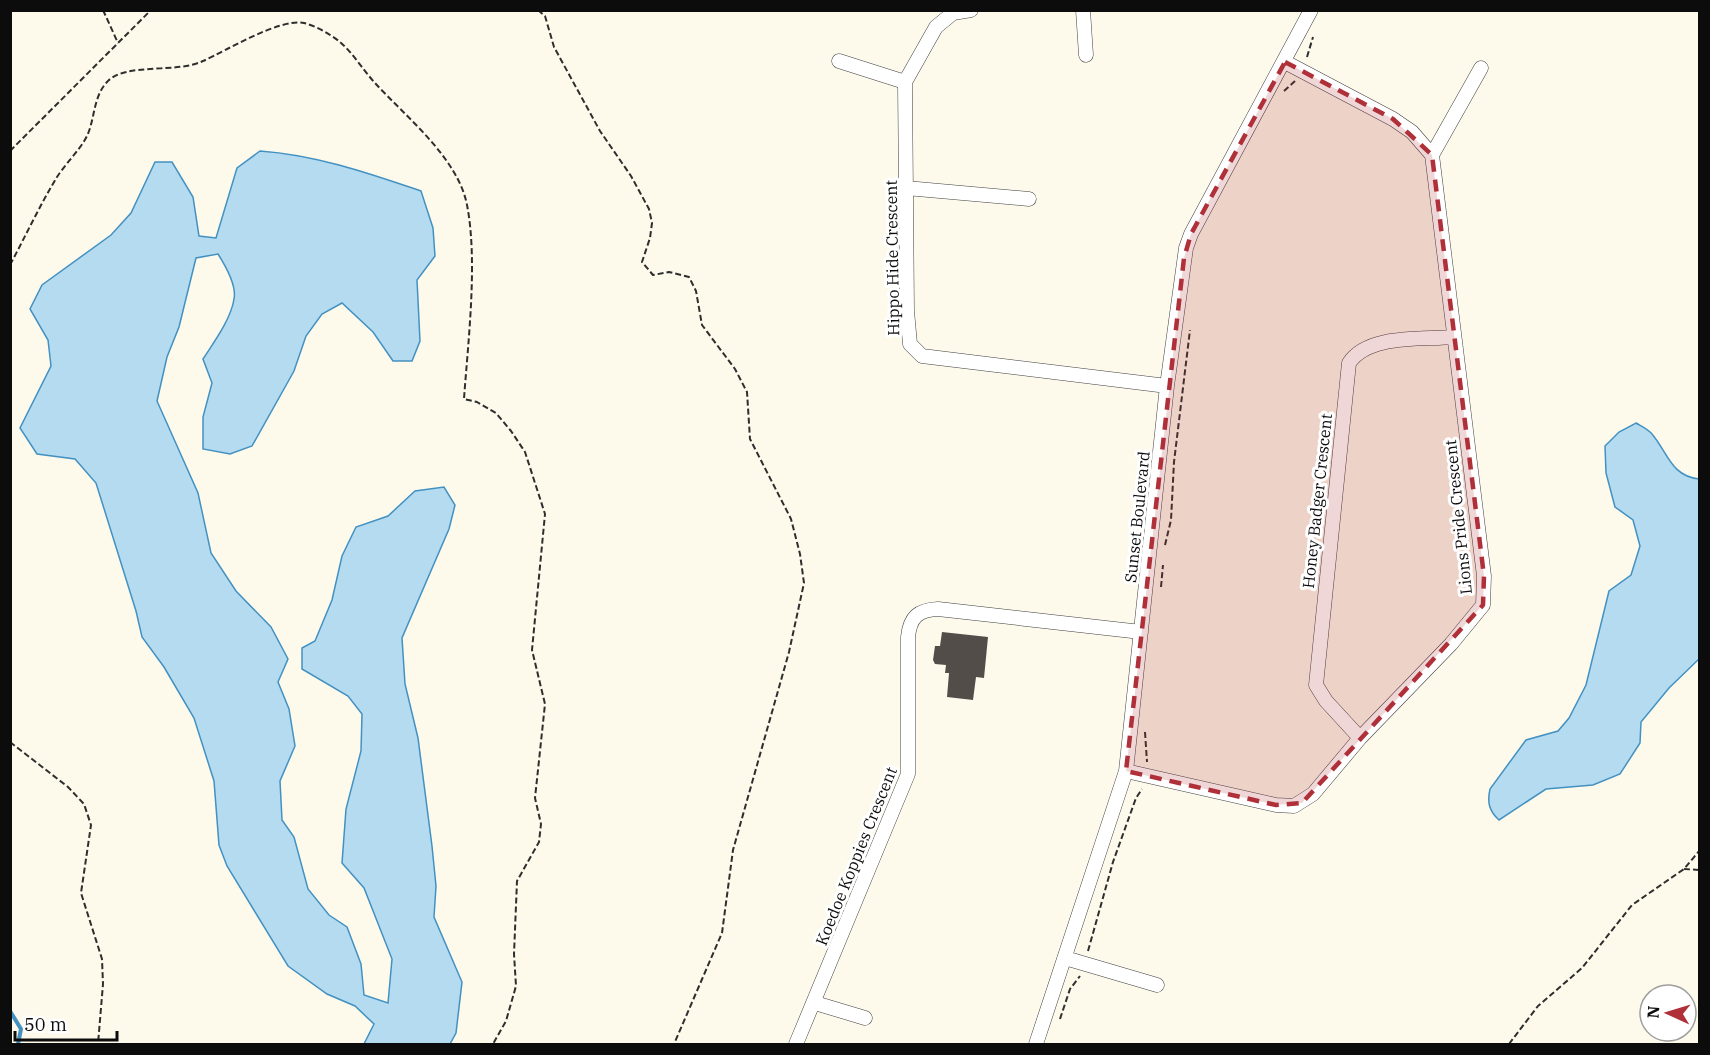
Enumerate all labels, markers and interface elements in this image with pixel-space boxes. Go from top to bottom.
street label: Hippo Hide Crescent [881,180,903,336]
street label: Honey Badger Crescent [1298,412,1336,590]
street label: Lions Pride Crescent [1440,438,1476,595]
street label: Sunset Boulevard [1120,450,1154,584]
street label: Koedoe Koppies Crescent [811,763,901,948]
north arrow [1638,983,1698,1043]
scale bar [15,1004,117,1042]
text: N [1643,1005,1663,1019]
text: 50 m [24,1013,67,1036]

